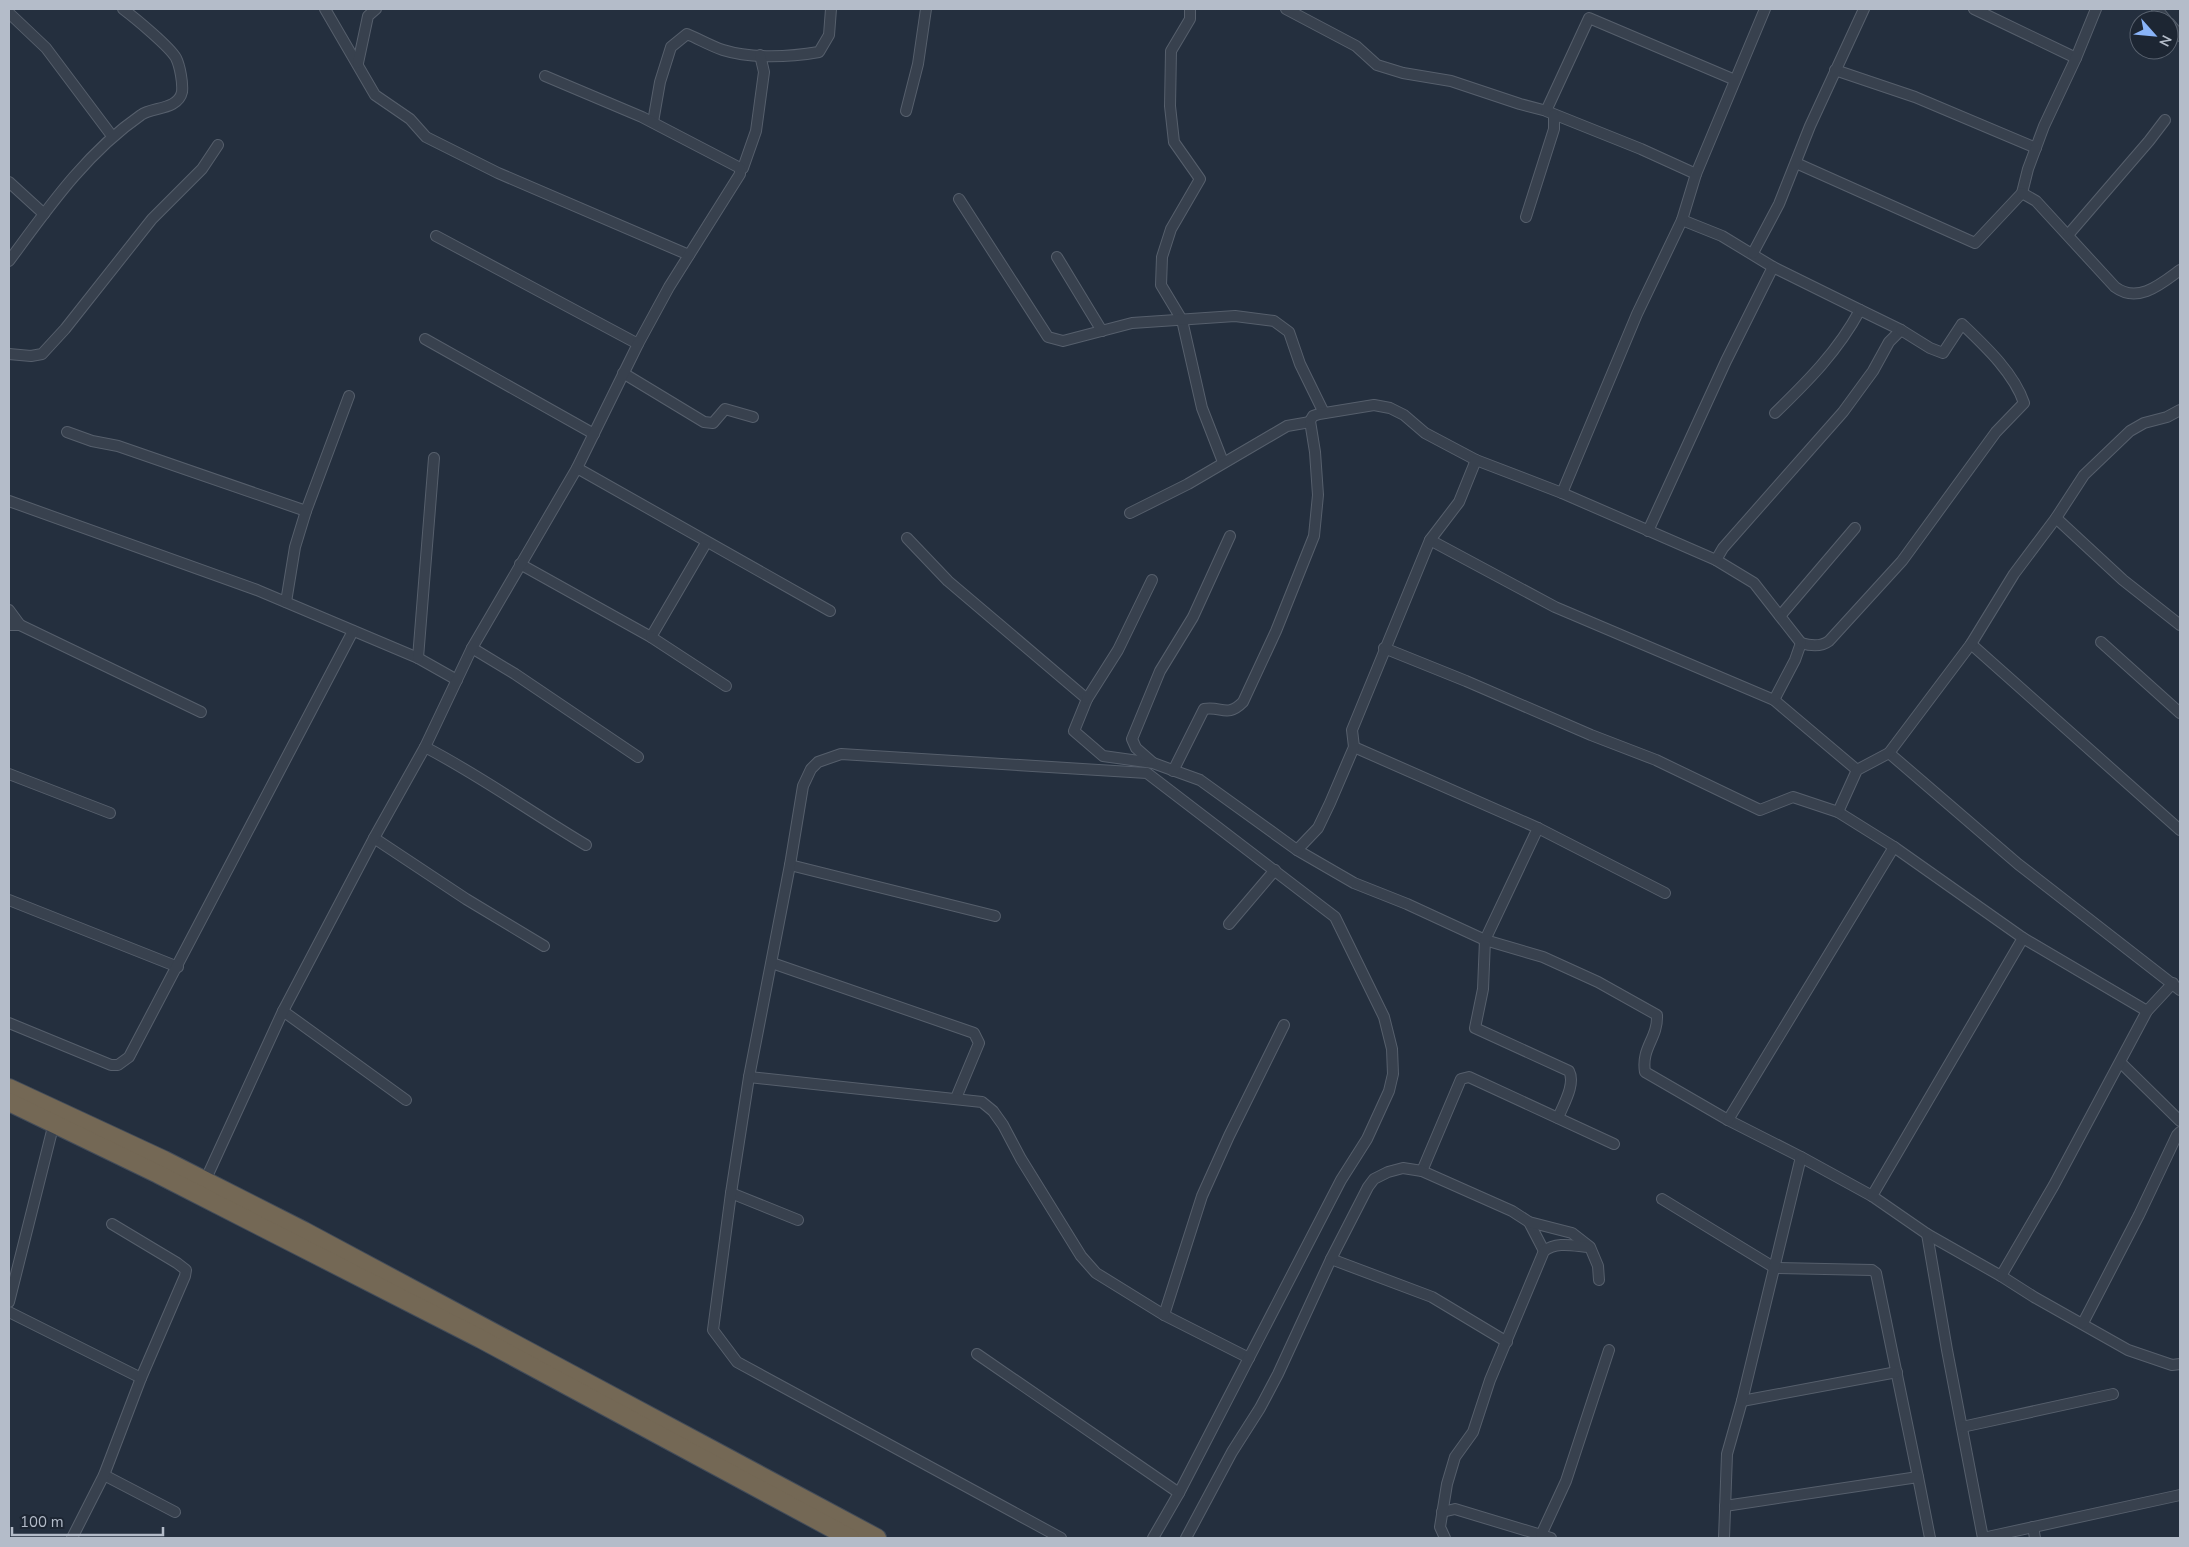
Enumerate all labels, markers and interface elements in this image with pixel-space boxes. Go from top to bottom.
north arrow [2129,10,2179,60]
text: N [2154,32,2176,50]
scale bar [12,1504,164,1536]
text: 100 m [20,1512,64,1532]

